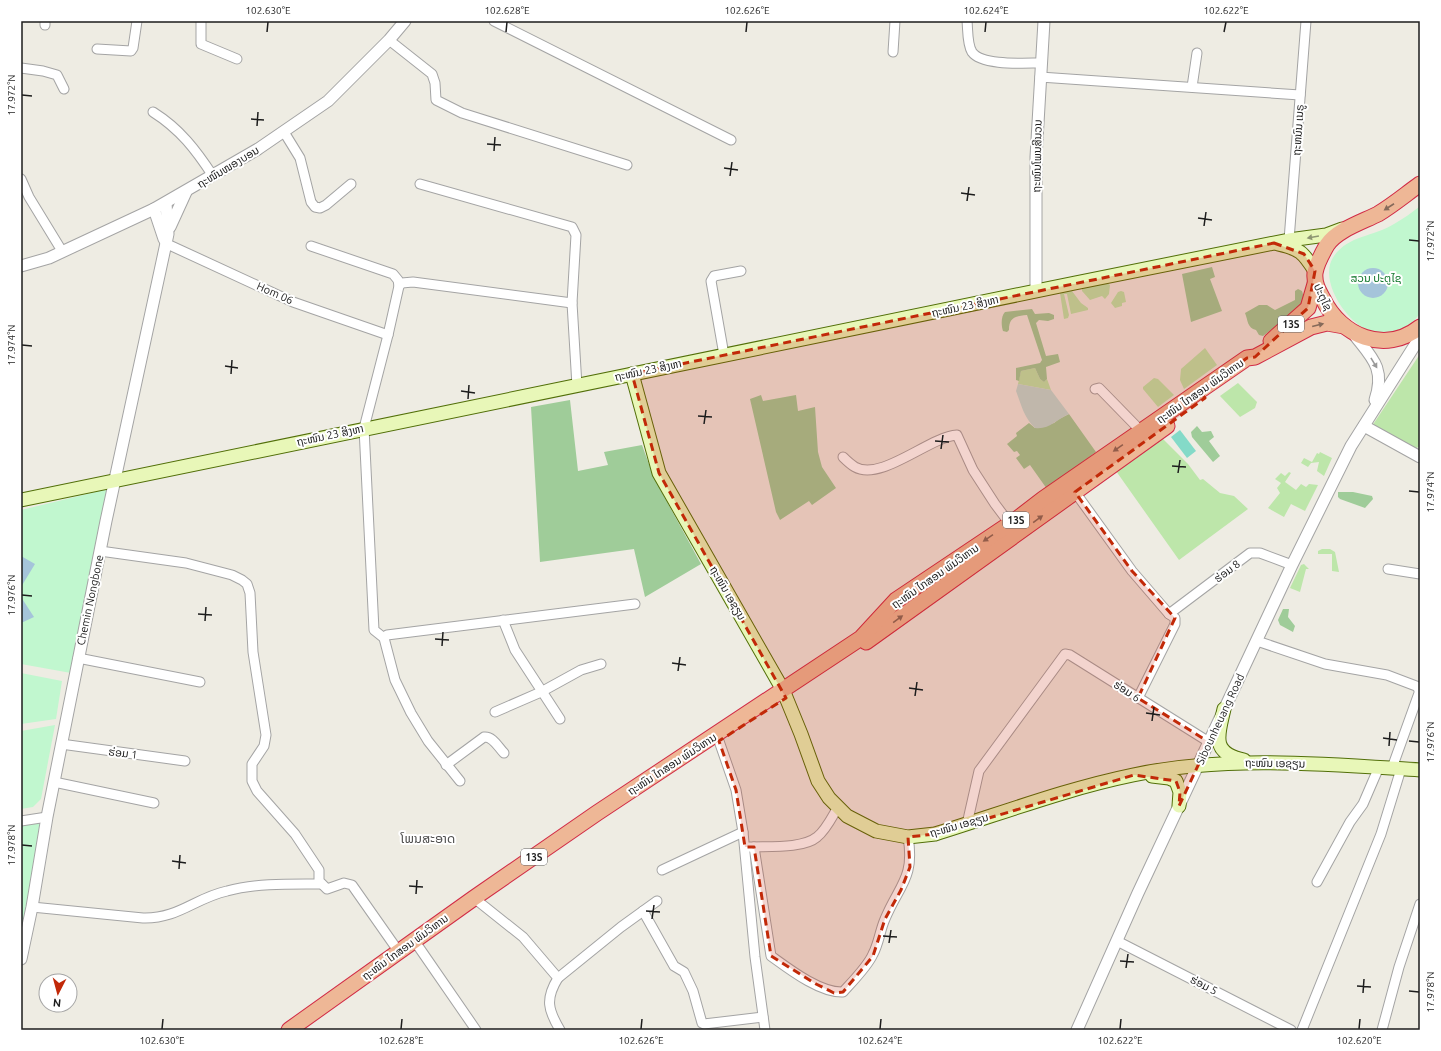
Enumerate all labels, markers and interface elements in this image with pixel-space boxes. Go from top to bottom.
text: 102.630°E [245,5,291,16]
text: 102.628°E [484,5,530,16]
text: 102.626°E [724,5,770,16]
text: 102.624°E [963,5,1009,16]
text: 102.622°E [1203,5,1249,16]
text: 17.972°N [6,74,17,116]
street label: ຖະຫນົນ ເນຣູ [1290,104,1307,156]
street label: ຖະໜົນໂພນສີນວນ [1030,119,1044,193]
street label: ຖະໜົນໜອງບອນ [195,144,261,190]
one-way arrow [1383,203,1394,211]
text: 17.972°N [1425,220,1436,262]
one-way arrow [1306,234,1319,240]
park label: ສວນ ປະຕູໄຊ [1350,272,1402,285]
street label: Hom 06 [255,280,295,306]
street label: ປະຕູໄຊ [1311,282,1334,313]
street label: ຖະໜົນ 23 ສິງຫາ [930,293,1000,319]
road number: 13S [1278,316,1304,332]
one-way arrow [1312,322,1324,328]
text: 17.974°N [6,324,17,366]
street label: ຖະໜົນ ໄກສອນ ພົມວິຫານ [1154,356,1246,426]
street label: ຖະໜົນ 23 ສິງຫາ [613,357,683,383]
one-way arrow [1370,358,1378,368]
street label: ຖະໜົນ 23 ສິງຫາ [295,422,365,448]
one-way arrow [1112,444,1123,452]
text: 17.974°N [1425,471,1436,513]
road number: 13S [1003,512,1029,528]
one-way arrow [1033,515,1043,523]
one-way arrow [983,534,993,542]
street label: ຖະໜົນ ໄກສອນ ພົມວິຫານ [889,541,981,611]
street label: Chemin Nongbone [75,554,105,646]
street label: ຮ່ອມ 8 [1212,557,1242,585]
street label: ຖະໜົນ ເອຊຽນ [707,564,748,623]
text: 17.976°N [6,574,17,616]
one-way arrow [893,615,903,623]
street label: Sibounheuang Road [1194,672,1246,766]
street label: ຮ່ອມ 6 [1112,678,1142,704]
text: 17.976°N [1425,721,1436,763]
street label: ຖະໜົນ ໄກສອນ ພົມວິຫານ [625,731,719,797]
street label: ຮ່ອມ 1 [108,745,138,761]
street label: ຖະໜົນ ເອຊຽນ [1245,756,1305,771]
street label: ຖະໜົນ ເອຊຽນ [928,811,990,840]
text: 17.978°N [6,824,17,866]
district label: ໂພນສະອາດ [400,831,455,845]
road number: 13S [521,849,547,865]
street label: ຖະໜົນ ໄກສອນ ພົມວິຫານ [359,912,451,982]
text: 17.978°N [1425,971,1436,1013]
north arrow [38,973,78,1013]
street label: ຮ່ອມ 5 [1188,973,1220,997]
text: N [52,997,62,1009]
text: 102.630°E [139,1035,185,1046]
text: 102.628°E [378,1035,424,1046]
text: 102.626°E [618,1035,664,1046]
text: 102.624°E [857,1035,903,1046]
text: 102.622°E [1097,1035,1143,1046]
text: 102.620°E [1336,1035,1382,1046]

